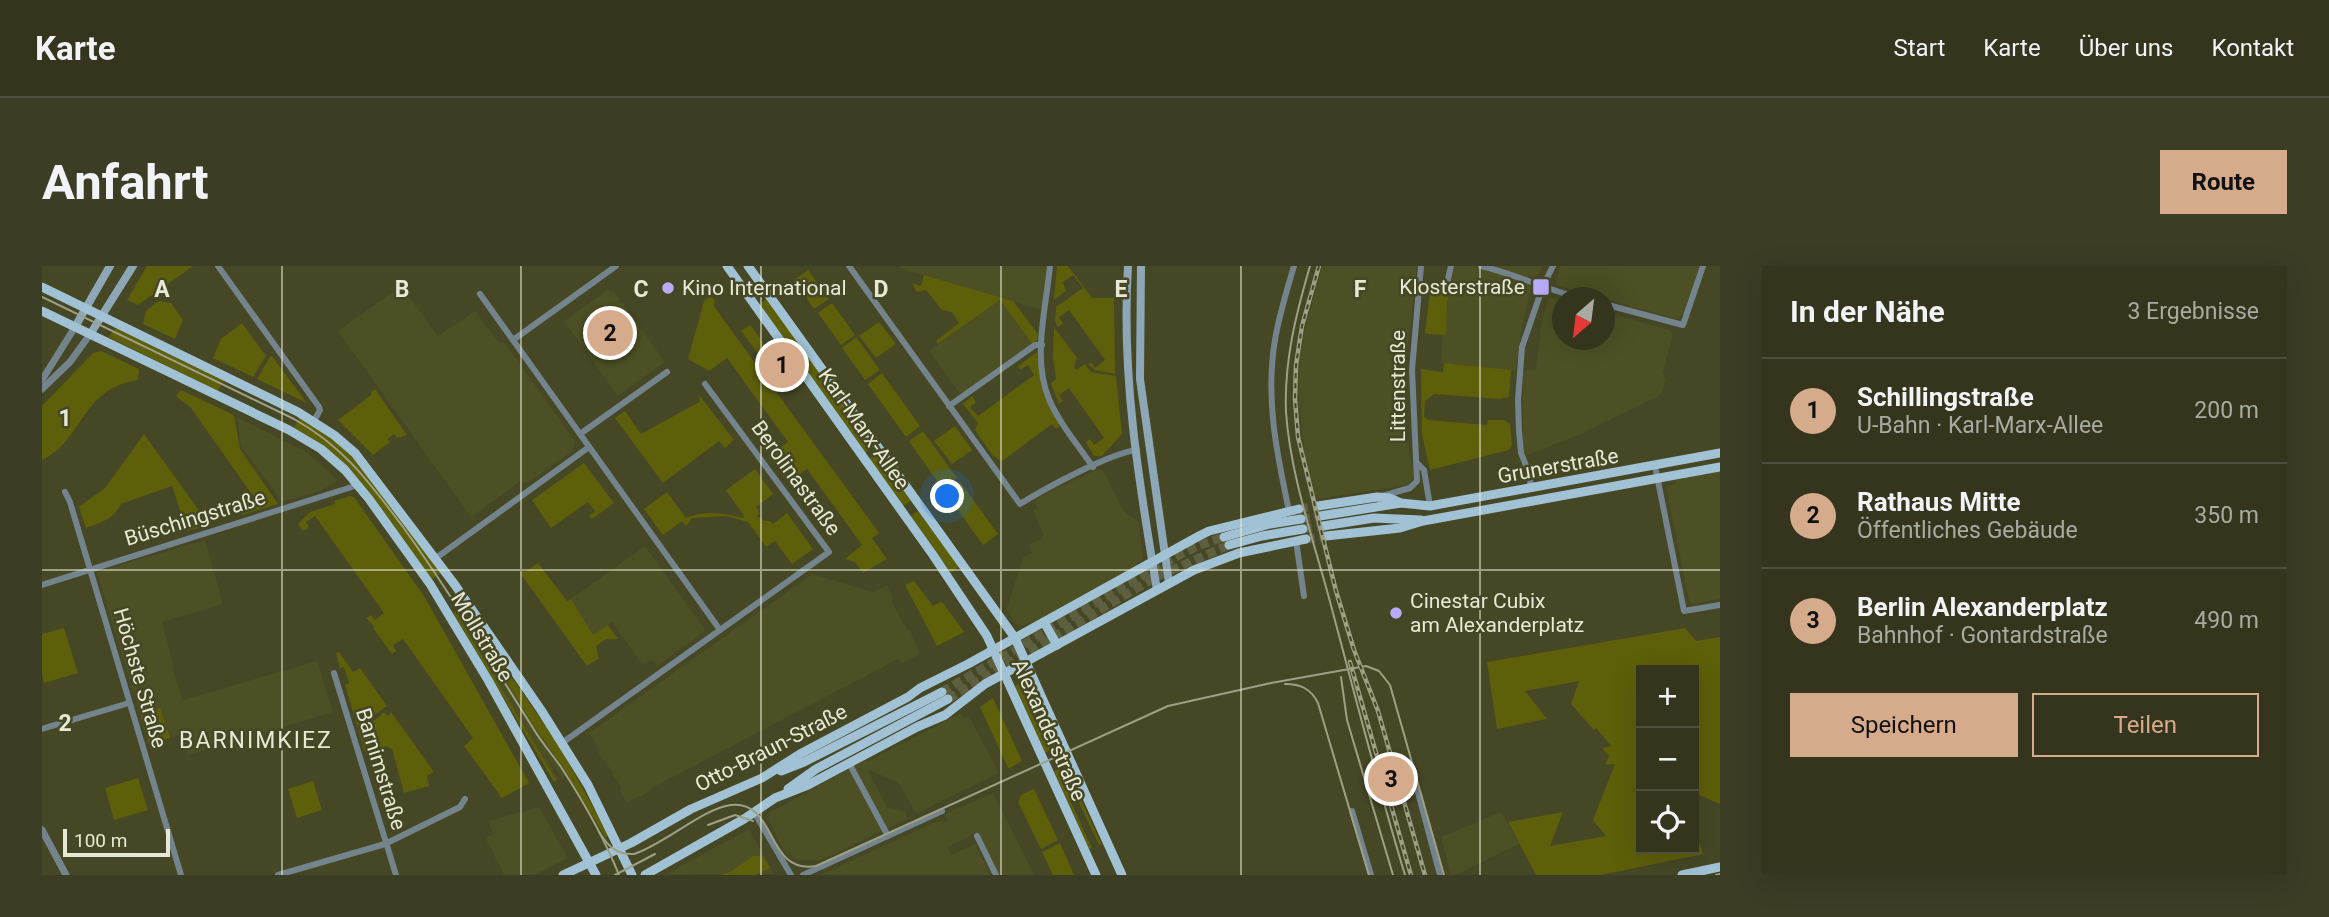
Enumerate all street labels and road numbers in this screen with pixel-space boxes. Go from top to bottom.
street label: Littenstraße [1386,330,1410,442]
street label: Karl-Marx-Allee [813,364,915,494]
street label: Berolinastraße [746,416,846,540]
street label: Grunerstraße [1496,444,1620,488]
street label: Büschingstraße [122,485,268,551]
street label: Mollstraße [446,588,518,686]
street label: Höchste Straße [109,605,171,751]
street label: Alexanderstraße [1007,655,1091,805]
street label: Otto-Braun-Straße [691,699,851,797]
street label: Barnimstraße [351,705,411,833]

